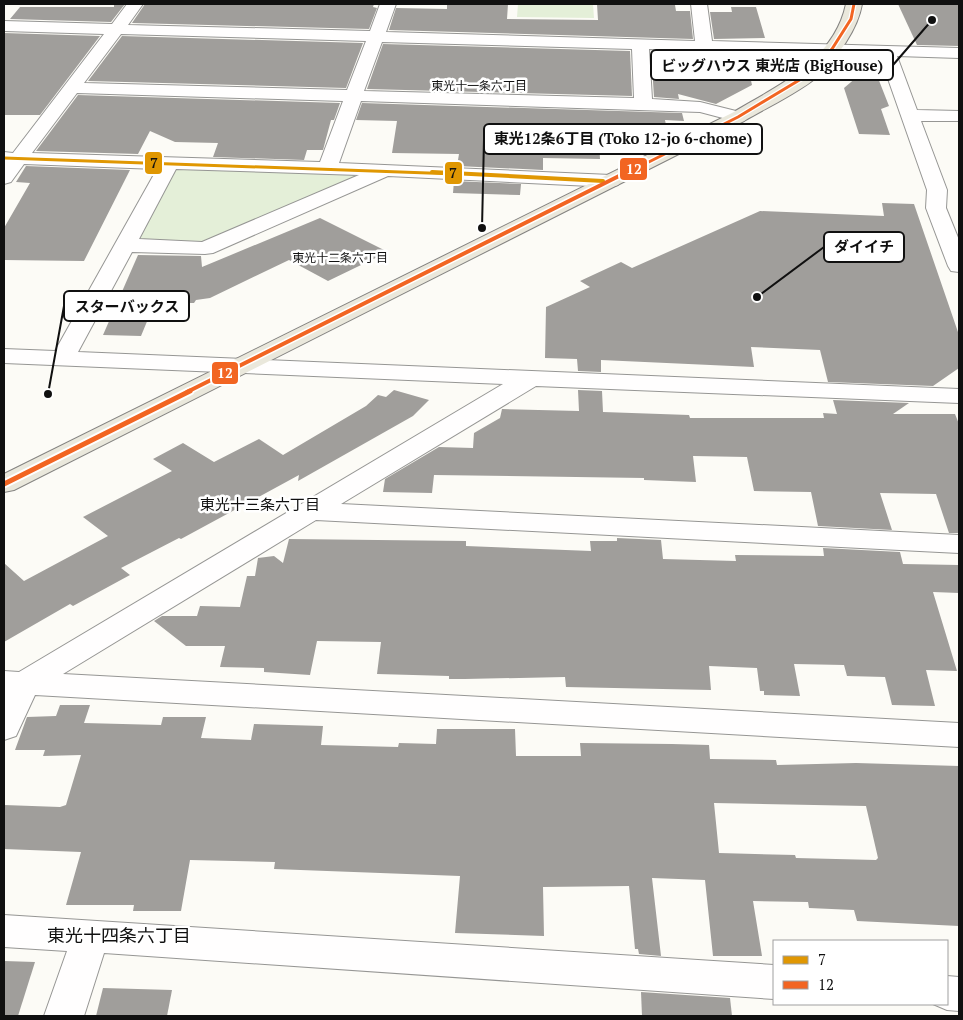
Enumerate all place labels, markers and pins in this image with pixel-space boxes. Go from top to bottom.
callout: ビッグハウス 東光店 (BigHouse) [651,50,893,80]
callout: 東光12条6丁目 (Toko 12-jo 6-chome) [484,124,762,154]
callout: ダイイチ [824,232,904,262]
callout: スターバックス [64,291,189,321]

